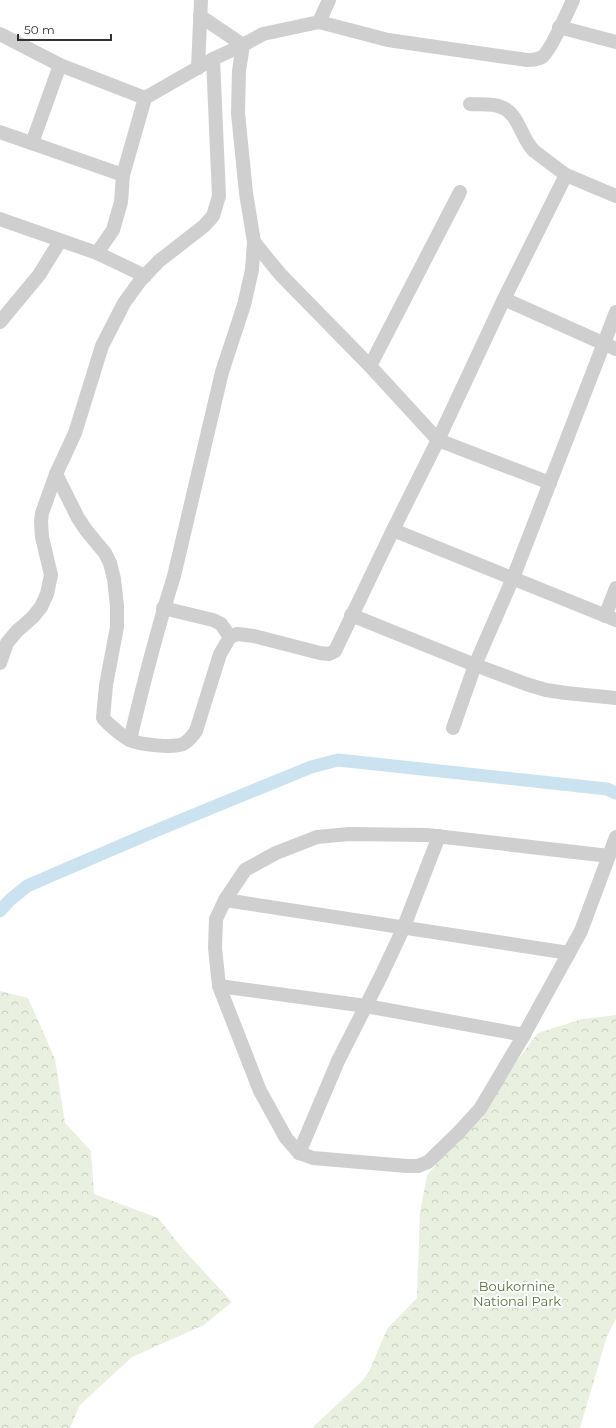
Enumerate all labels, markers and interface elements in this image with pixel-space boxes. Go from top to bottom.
scale bar [18,16,111,42]
text: 50 m [24,22,55,37]
park label: Boukornine National Park [473,1278,561,1309]

